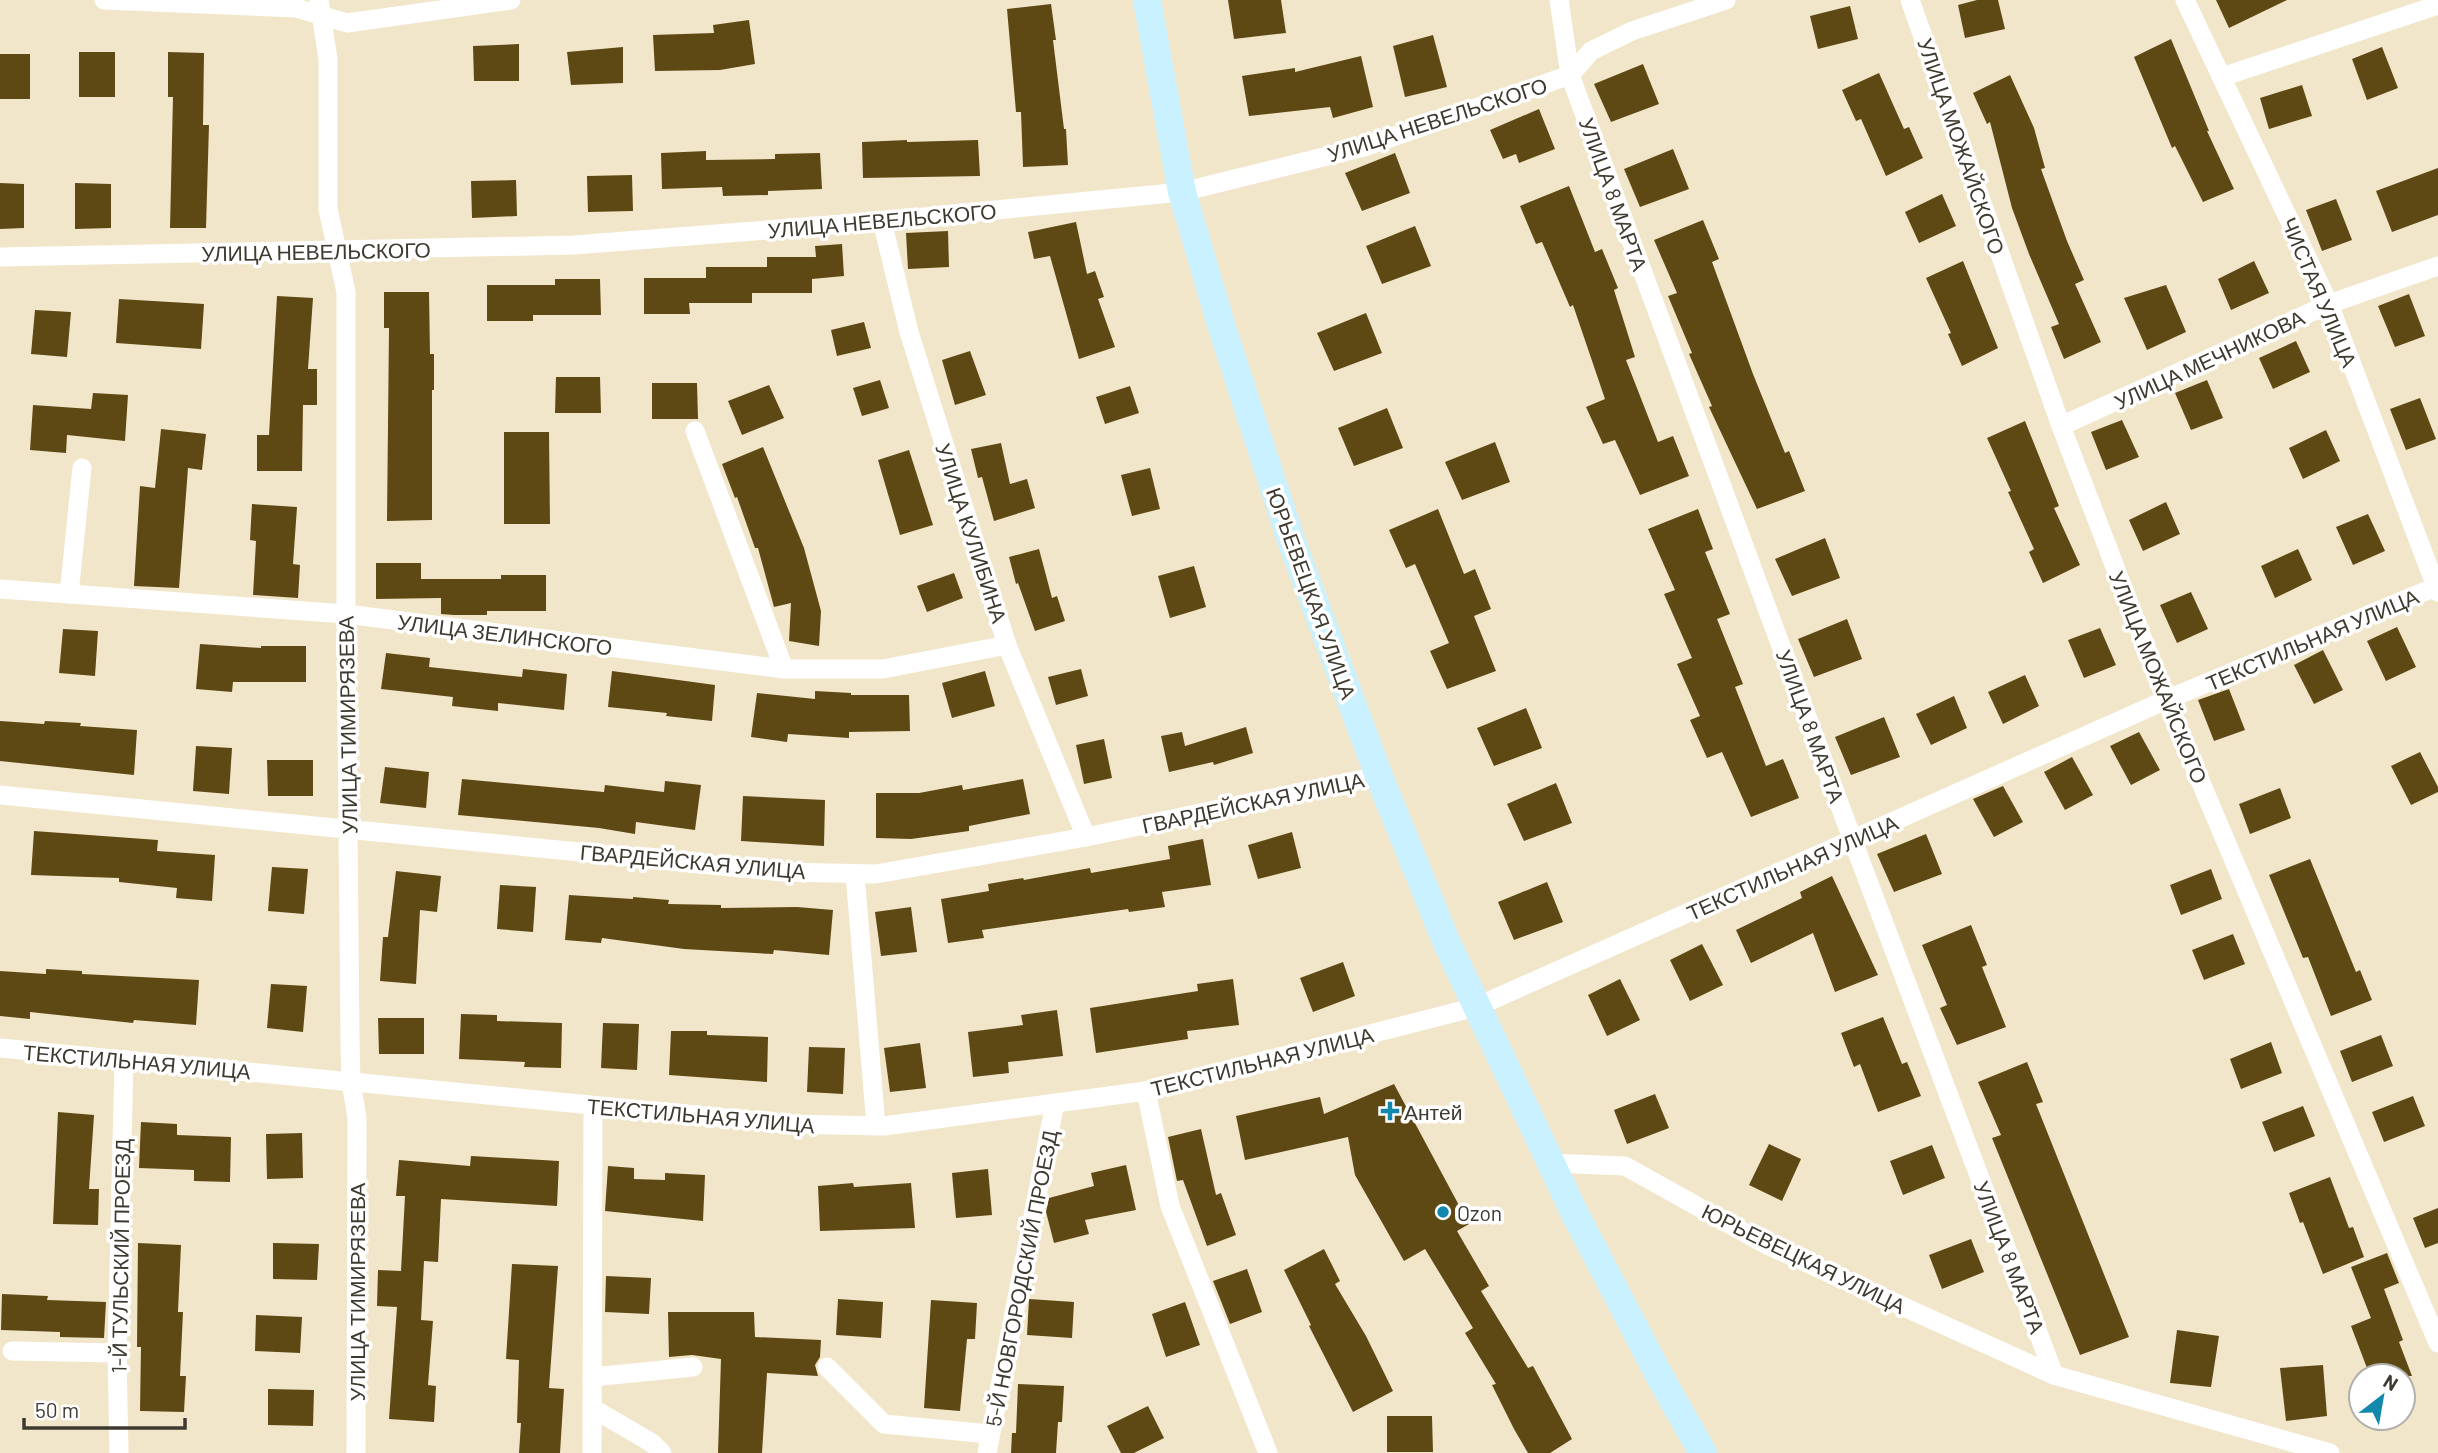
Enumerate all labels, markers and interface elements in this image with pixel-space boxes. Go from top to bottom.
street label: УЛИЦА МОЖАЙСКОГО [1913,35,2011,257]
street label: УЛИЦА НЕВЕЛЬСКОГО [1324,72,1550,166]
street label: УЛИЦА 8 МАРТА [1575,114,1653,274]
street label: УЛИЦА НЕВЕЛЬСКОГО [767,198,997,242]
street label: ЧИСТАЯ УЛИЦА [2277,213,2363,371]
street label: УЛИЦА НЕВЕЛЬСКОГО [201,236,431,266]
street label: УЛИЦА МЕЧНИКОВА [2110,304,2308,414]
street label: УЛИЦА КУЛИБИНА [931,440,1013,626]
street label: ЮРЬЕВЕЦКАЯ УЛИЦА [1262,484,1362,702]
street label: УЛИЦА МОЖАЙСКОГО [2105,567,2213,787]
street label: ТЕКСТИЛЬНАЯ УЛИЦА [2202,583,2422,695]
street label: УЛИЦА ЗЕЛИНСКОГО [396,608,614,660]
street label: УЛИЦА ТИМИРЯЗЕВА [333,616,361,834]
street label: УЛИЦА 8 МАРТА [1772,646,1850,806]
street label: ГВАРДЕЙСКАЯ УЛИЦА [1140,766,1366,838]
street label: ТЕКСТИЛЬНАЯ УЛИЦА [1683,809,1901,925]
street label: ГВАРДЕЙСКАЯ УЛИЦА [579,839,807,883]
street label: ТЕКСТИЛЬНАЯ УЛИЦА [1148,1021,1376,1101]
street label: ТЕКСТИЛЬНАЯ УЛИЦА [22,1039,252,1083]
street label: ТЕКСТИЛЬНАЯ УЛИЦА [586,1093,816,1137]
place label: Антей [1404,1099,1462,1124]
marker: Антей [1382,1103,1398,1119]
street label: 5-Й НОВГОРОДСКИЙ ПРОЕЗД [980,1128,1062,1428]
street label: 1-Й ТУЛЬСКИЙ ПРОЕЗД [105,1138,135,1374]
street label: УЛИЦА 8 МАРТА [1969,1177,2051,1337]
street label: УЛИЦА ТИМИРЯЗЕВА [344,1183,369,1401]
street label: ЮРЬЕВЕЦКАЯ УЛИЦА [1698,1198,1910,1318]
place label: Ozon [1457,1200,1502,1225]
marker: Ozon [1435,1204,1451,1220]
north arrow [2347,1362,2417,1432]
text: N [2380,1369,2402,1395]
scale bar [24,1386,186,1430]
text: 50 m [35,1397,79,1422]

